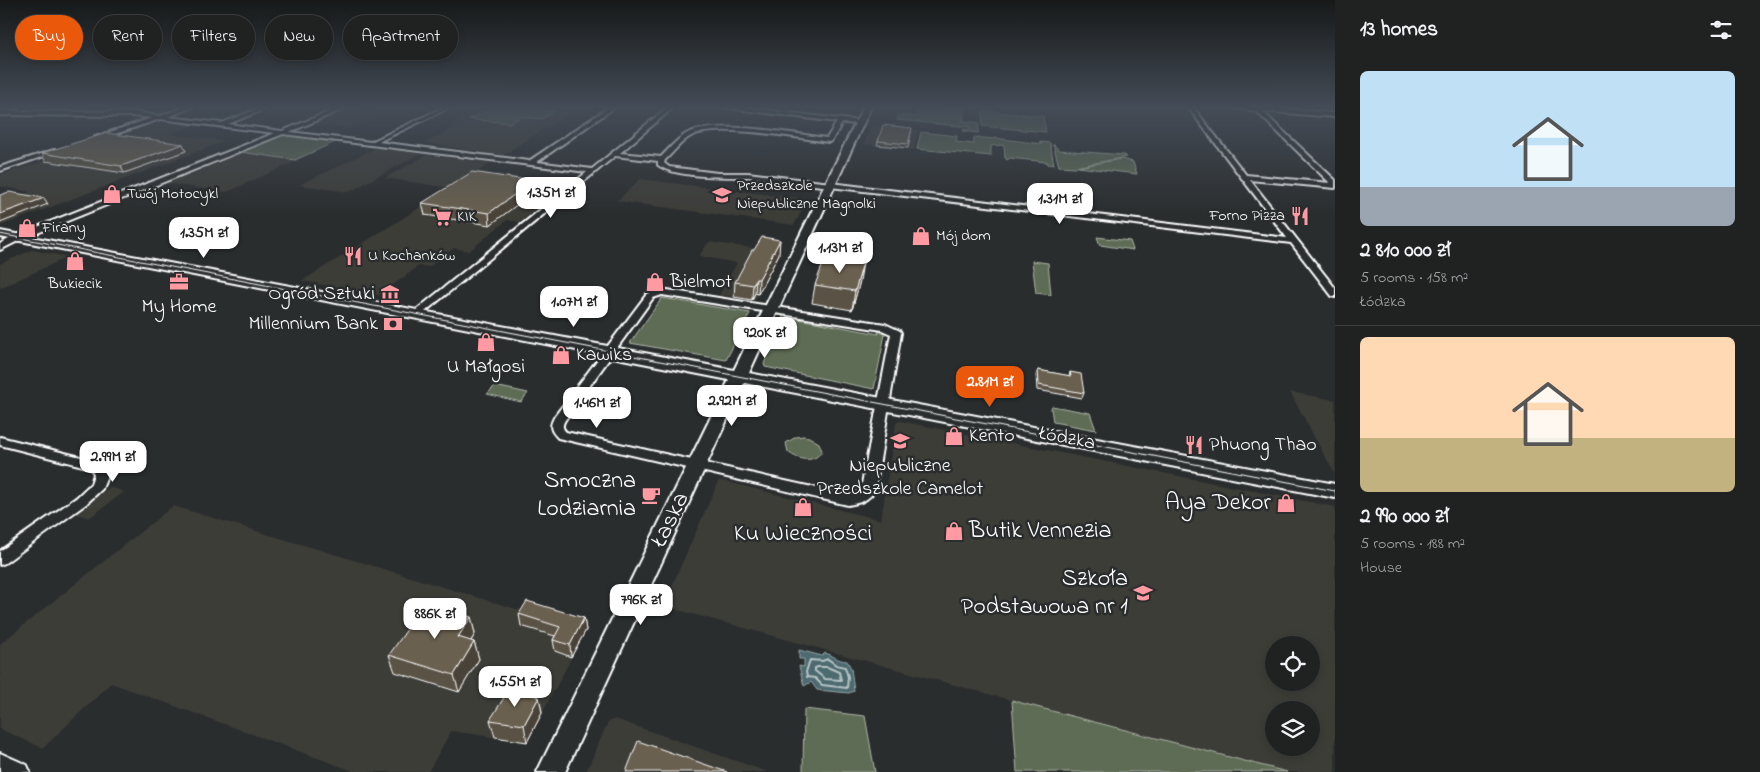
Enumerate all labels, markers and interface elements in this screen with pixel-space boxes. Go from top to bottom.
chip: Buy [15,15,83,60]
chip: Rent [93,15,162,60]
chip: Filters [172,15,255,60]
chip: New [265,15,333,60]
chip: Apartment [343,15,458,60]
text: 13 homes [1360,15,1438,45]
icon: filters [1707,16,1735,44]
icon: home [1503,104,1593,194]
place label: Przedszkole Niepubliczne Magnolki [737,174,876,216]
pin: 1.35M zł [499,176,603,219]
text: 1.35M zł [527,181,575,205]
place label: Twój Motocykl [127,182,218,206]
pin: 1.31M zł [1008,182,1112,225]
shop icon: Twój Motocykl [101,183,123,205]
school or university icon: Przedszkole Niepubliczne Magnolki [711,184,733,206]
text: 1.31M zł [1038,187,1082,211]
place label: Forno Pizza [1208,204,1285,228]
place label: KIK [457,205,477,229]
restaurant icon: Forno Pizza [1289,205,1311,227]
supermarket icon: KIK [431,206,453,228]
place label: Firany [41,216,86,240]
pin: 1.35M zł [152,216,256,259]
shop icon: Firany [16,217,38,239]
text: 1.35M zł [180,221,228,245]
place label: Mój dom [936,224,991,248]
shop icon: Mój dom [910,225,932,247]
pin: 1.13M zł [788,232,892,274]
text: 1.13M zł [818,236,862,260]
text: 2 810 000 zł [1360,236,1451,266]
place label: U Kochanków [368,244,455,268]
restaurant icon: U Kochanków [342,245,364,267]
shop icon: Bukiecik [64,250,86,272]
text: 5 rooms · 158 m² [1360,266,1468,290]
place label: Bielmot [669,268,732,297]
office icon: My Home [168,271,190,293]
shop icon: Bielmot [644,271,666,293]
place label: Bukiecik [47,272,103,296]
place label: Ogród Sztuki [268,280,375,310]
museum icon: Ogród Sztuki [379,283,401,305]
pin: 1.07M zł [522,286,626,328]
text: 1.07M zł [551,290,597,314]
text: Łódzka [1360,290,1406,314]
place label: My Home [142,293,216,322]
place label: Millennium Bank [248,310,378,339]
bank icon: Millennium Bank [382,313,404,335]
pin: 920K zł [719,316,811,359]
text: 920K zł [744,321,786,345]
shop icon: U Małgosi [475,331,497,353]
place label: Kawiks [576,341,632,370]
shop icon: Kawiks [550,344,572,366]
place label: U Małgosi [447,353,525,383]
pin: 2.81M zł [938,366,1042,408]
icon: home [1503,369,1593,459]
text: 2.81M zł [967,370,1013,394]
pin: 2.92M zł [680,384,784,427]
pin: 1.46M zł [545,386,649,429]
text: 2.92M zł [708,389,756,413]
text: 1.46M zł [574,391,620,415]
street label: Łódzka [1035,419,1098,459]
place label: Kento [969,422,1015,451]
shop icon: Kento [943,425,965,447]
school or university icon: Niepubliczne Przedszkole Camelot [889,430,911,452]
place label: Phuong Thao [1209,431,1317,461]
restaurant icon: Phuong Thao [1183,434,1205,456]
pin: 2.99M zł [61,440,165,483]
text: 2.99M zł [91,445,135,469]
place label: Niepubliczne Przedszkole Camelot [817,452,983,504]
place label: Smoczna Lodziarnia [537,464,636,527]
cafe icon: Smoczna Lodziarnia [640,484,662,506]
street label: Łaska [642,486,699,554]
place label: Aya Dekor [1165,486,1272,522]
shop icon: Aya Dekor [1275,492,1297,514]
shop icon: Ku Wieczności [792,496,814,518]
text: 2 990 000 zł [1360,502,1449,532]
place label: Butik Vennezia [968,514,1112,549]
place label: Ku Wieczności [734,517,872,552]
shop icon: Butik Vennezia [943,520,965,542]
text: 5 rooms · 188 m² [1360,532,1465,556]
text: House [1360,556,1402,580]
place label: Szkoła Podstawowa nr 1 [961,562,1128,625]
school or university icon: Szkoła Podstawowa nr 1 [1132,582,1154,604]
pin: 796K zł [595,584,687,626]
text: 796K zł [621,588,661,612]
pin: 886K zł [389,598,481,640]
text: 886K zł [414,602,456,626]
map controls [1265,636,1320,756]
button: locate [1265,636,1320,691]
pin: 1.55M zł [463,666,567,708]
text: 1.55M zł [490,670,540,694]
button: layers [1265,701,1320,756]

